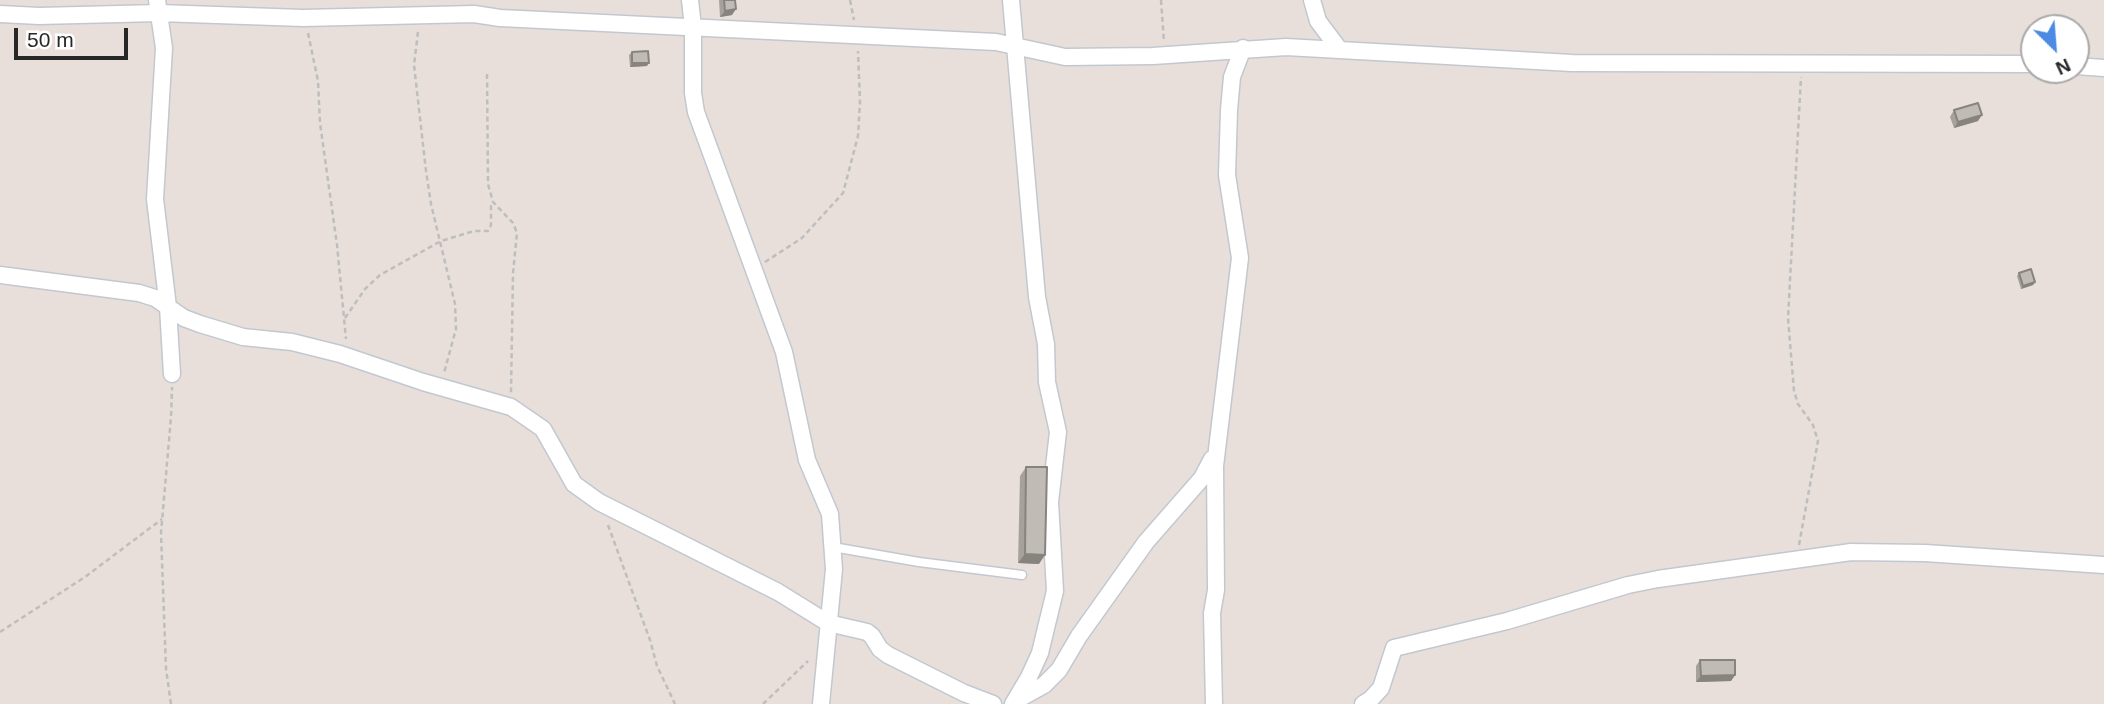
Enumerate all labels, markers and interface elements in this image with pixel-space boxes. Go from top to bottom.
scale bar [18,14,131,58]
north arrow [2020,14,2090,84]
text: 50 m [27,28,74,51]
text: N [2053,54,2074,79]

